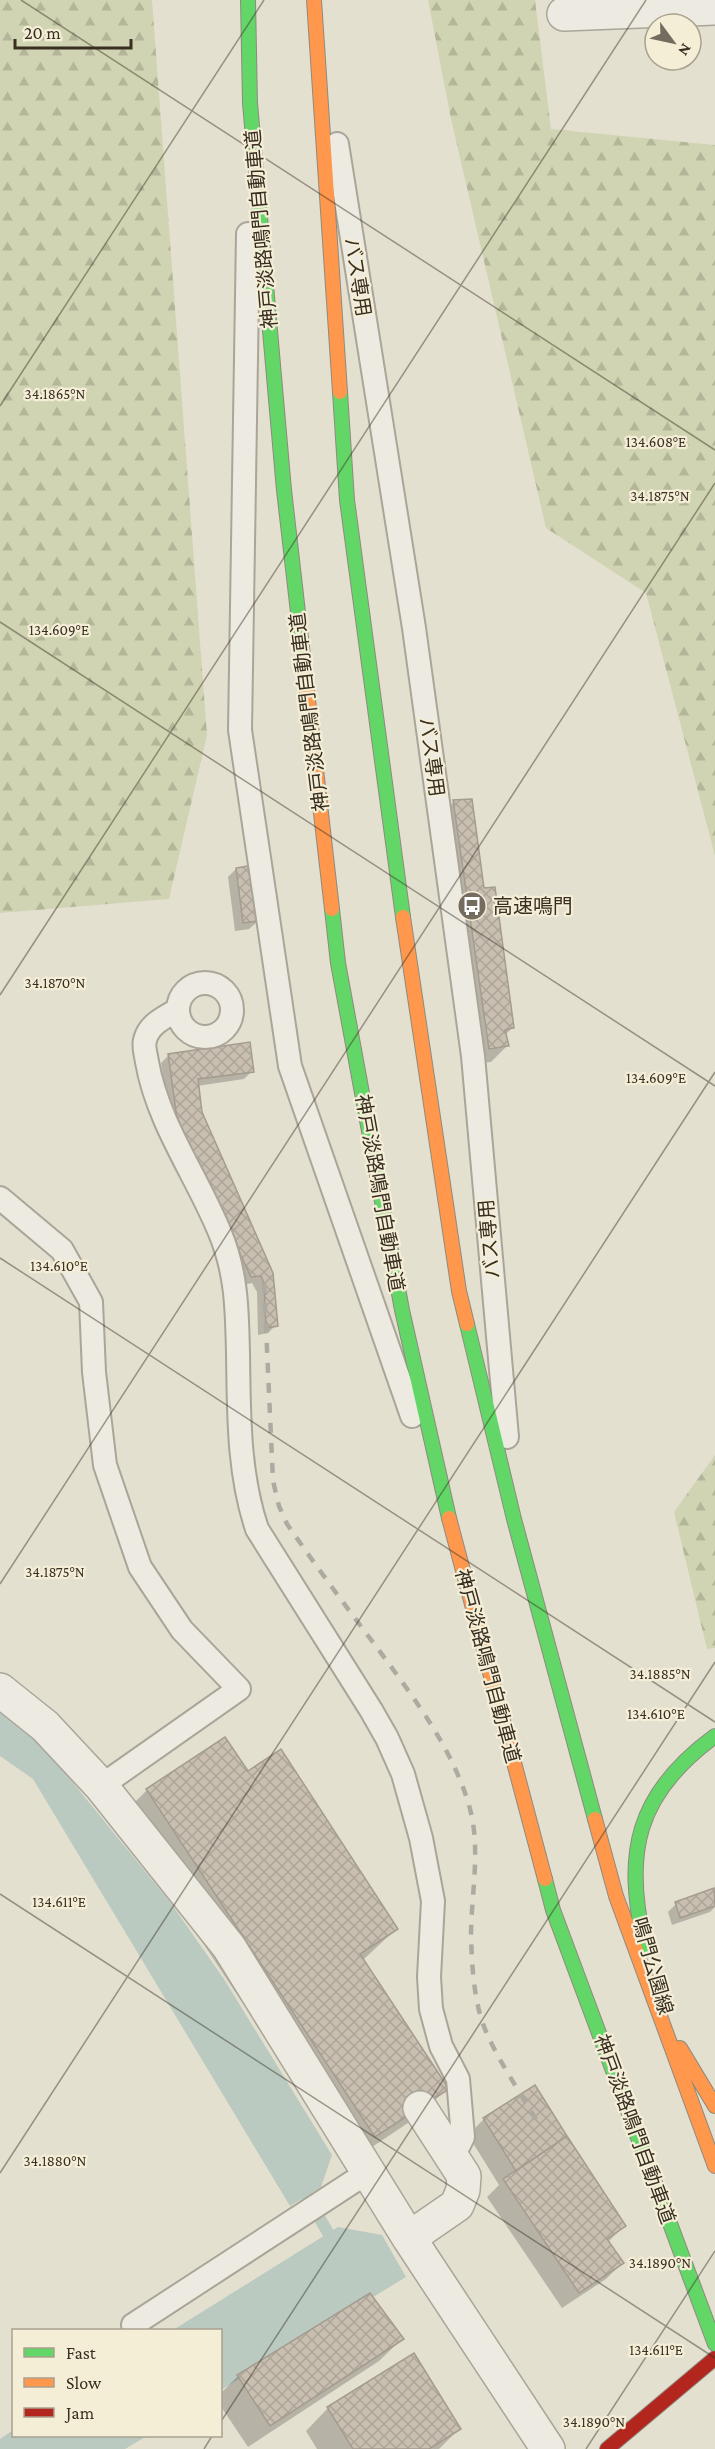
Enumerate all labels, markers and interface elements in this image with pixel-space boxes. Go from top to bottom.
scale bar [15,12,130,50]
north arrow [643,12,703,72]
text: 20 m [24,23,61,43]
text: N [675,41,695,59]
street label: 神戸淡路鳴門自動車道 [241,128,281,330]
street label: バス専用 [341,236,375,318]
text: 34.1865°N [25,386,86,402]
text: 134.608°E [626,434,686,450]
text: 34.1875°N [630,488,690,504]
street label: 神戸淡路鳴門自動車道 [286,611,332,813]
text: 134.609°E [29,622,89,638]
street label: バス専用 [416,716,448,798]
bus stop icon: 高速鳴門 [456,890,488,922]
place label: 高速鳴門 [493,895,573,917]
text: 34.1870°N [25,975,86,991]
text: 134.609°E [626,1070,686,1086]
street label: 神戸淡路鳴門自動車道 [352,1093,408,1293]
street label: バス専用 [475,1198,503,1280]
text: 134.610°E [30,1258,88,1274]
text: 34.1875°N [25,1564,85,1580]
street label: 神戸淡路鳴門自動車道 [451,1567,525,1765]
text: 34.1885°N [629,1666,691,1682]
text: 134.610°E [627,1706,685,1722]
text: 134.611°E [32,1894,86,1910]
street label: 鳴門公園線 [629,1915,677,2017]
street label: 神戸淡路鳴門自動車道 [590,2031,680,2227]
text: 34.1880°N [24,2153,87,2169]
text: 34.1890°N [629,2255,691,2271]
legend [12,2329,222,2437]
text: 134.611°E [629,2342,683,2358]
text: Fast [66,2343,97,2363]
text: Slow [66,2373,102,2393]
text: Jam [64,2403,95,2423]
text: 34.1890°N [563,2414,625,2430]

